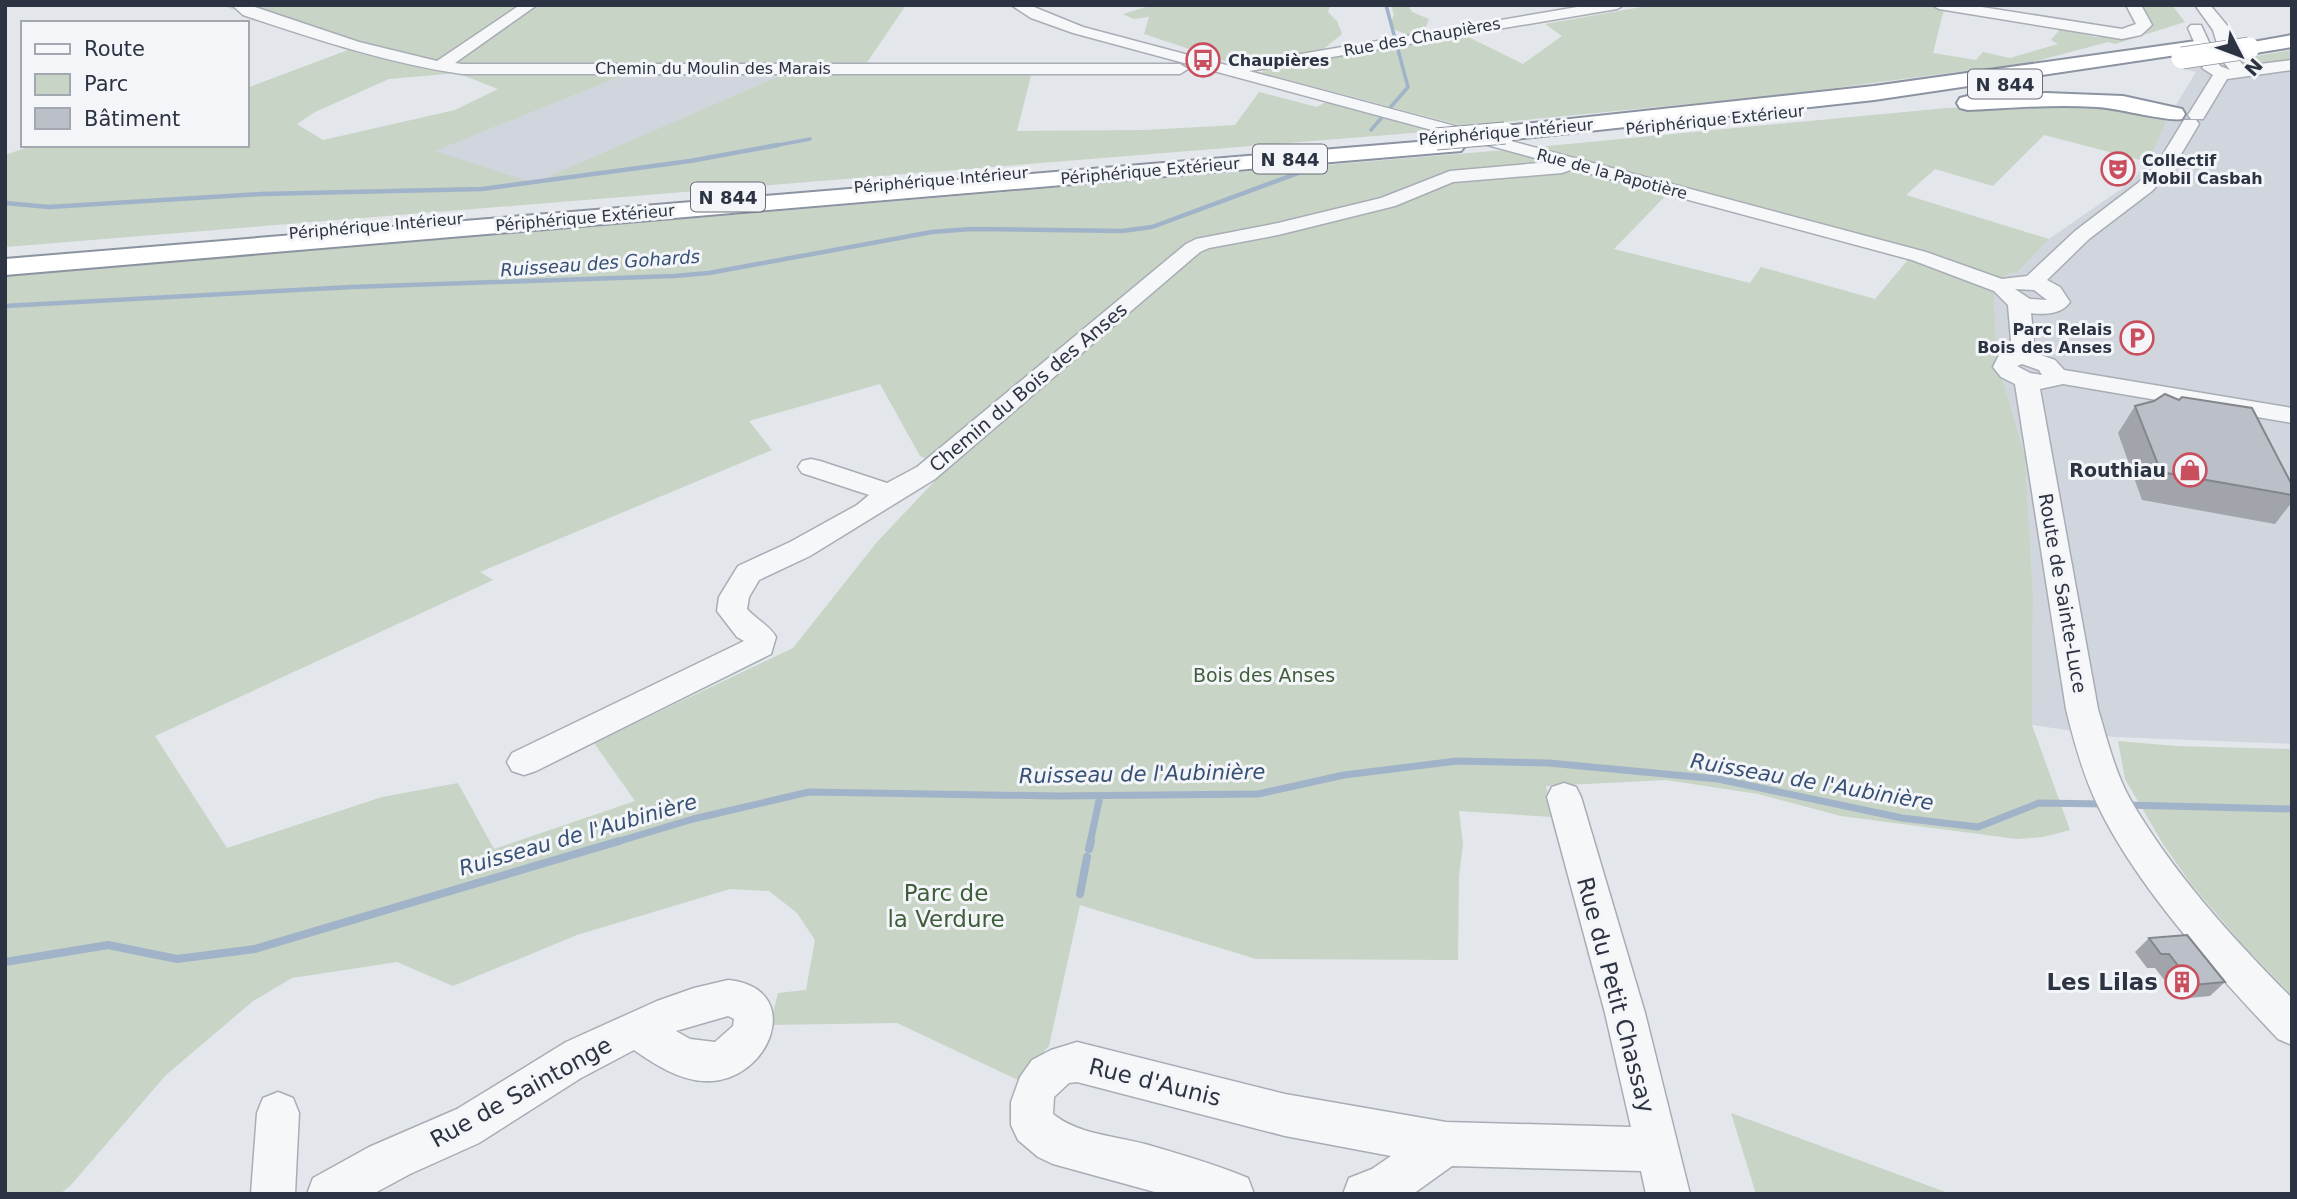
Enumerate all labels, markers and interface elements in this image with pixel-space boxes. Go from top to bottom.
street label: Rue des Chaupières [1342,14,1502,60]
legend [21,21,248,147]
north arrow [2206,21,2276,91]
text: Route [84,37,145,61]
bus stop icon: Chaupières [1184,41,1222,79]
place label: Chaupières [1228,51,1329,70]
text: N [2240,54,2267,81]
street label: Chemin du Moulin des Marais [595,59,831,78]
road number: N 844 [1968,70,2042,98]
text: Parc [84,72,128,96]
street label: Périphérique Extérieur [1625,101,1806,139]
text: Bâtiment [84,107,180,131]
street label: Périphérique Intérieur [1418,115,1594,149]
road number: N 844 [1253,144,1327,174]
street label: Rue de la Papotière [1535,145,1689,203]
theatre icon: Collectif Mobil Casbah [2099,150,2137,188]
place label: Collectif Mobil Casbah [2142,151,2263,188]
street label: Périphérique Extérieur [1060,154,1241,188]
street label: Périphérique Intérieur [853,163,1029,197]
road number: N 844 [691,182,765,212]
street label: Périphérique Extérieur [495,201,676,235]
street label: Périphérique Intérieur [288,209,464,243]
water label: Ruisseau des Gohards [499,246,701,280]
street label: Chemin du Bois des Anses [925,298,1131,476]
parking icon: Parc Relais Bois des Anses [2118,319,2156,357]
place label: Parc Relais Bois des Anses [1977,320,2112,357]
shop icon: Routhiau [2171,451,2209,489]
place label: Routhiau [2069,459,2166,481]
street label: Route de Sainte-Luce [2035,491,2091,695]
park label: Bois des Anses [1193,664,1335,686]
water label: Ruisseau de l'Aubinière [1689,749,1935,815]
water label: Ruisseau de l'Aubinière [1019,760,1265,788]
water label: Ruisseau de l'Aubinière [456,790,700,880]
street label: Rue du Petit Chassay [1572,874,1660,1116]
park label: Parc de la Verdure [887,880,1005,932]
building icon: Les Lilas [2163,963,2201,1001]
place label: Les Lilas [2046,969,2158,995]
street label: Rue de Saintonge [426,1031,616,1153]
street label: Rue d'Aunis [1086,1053,1224,1111]

